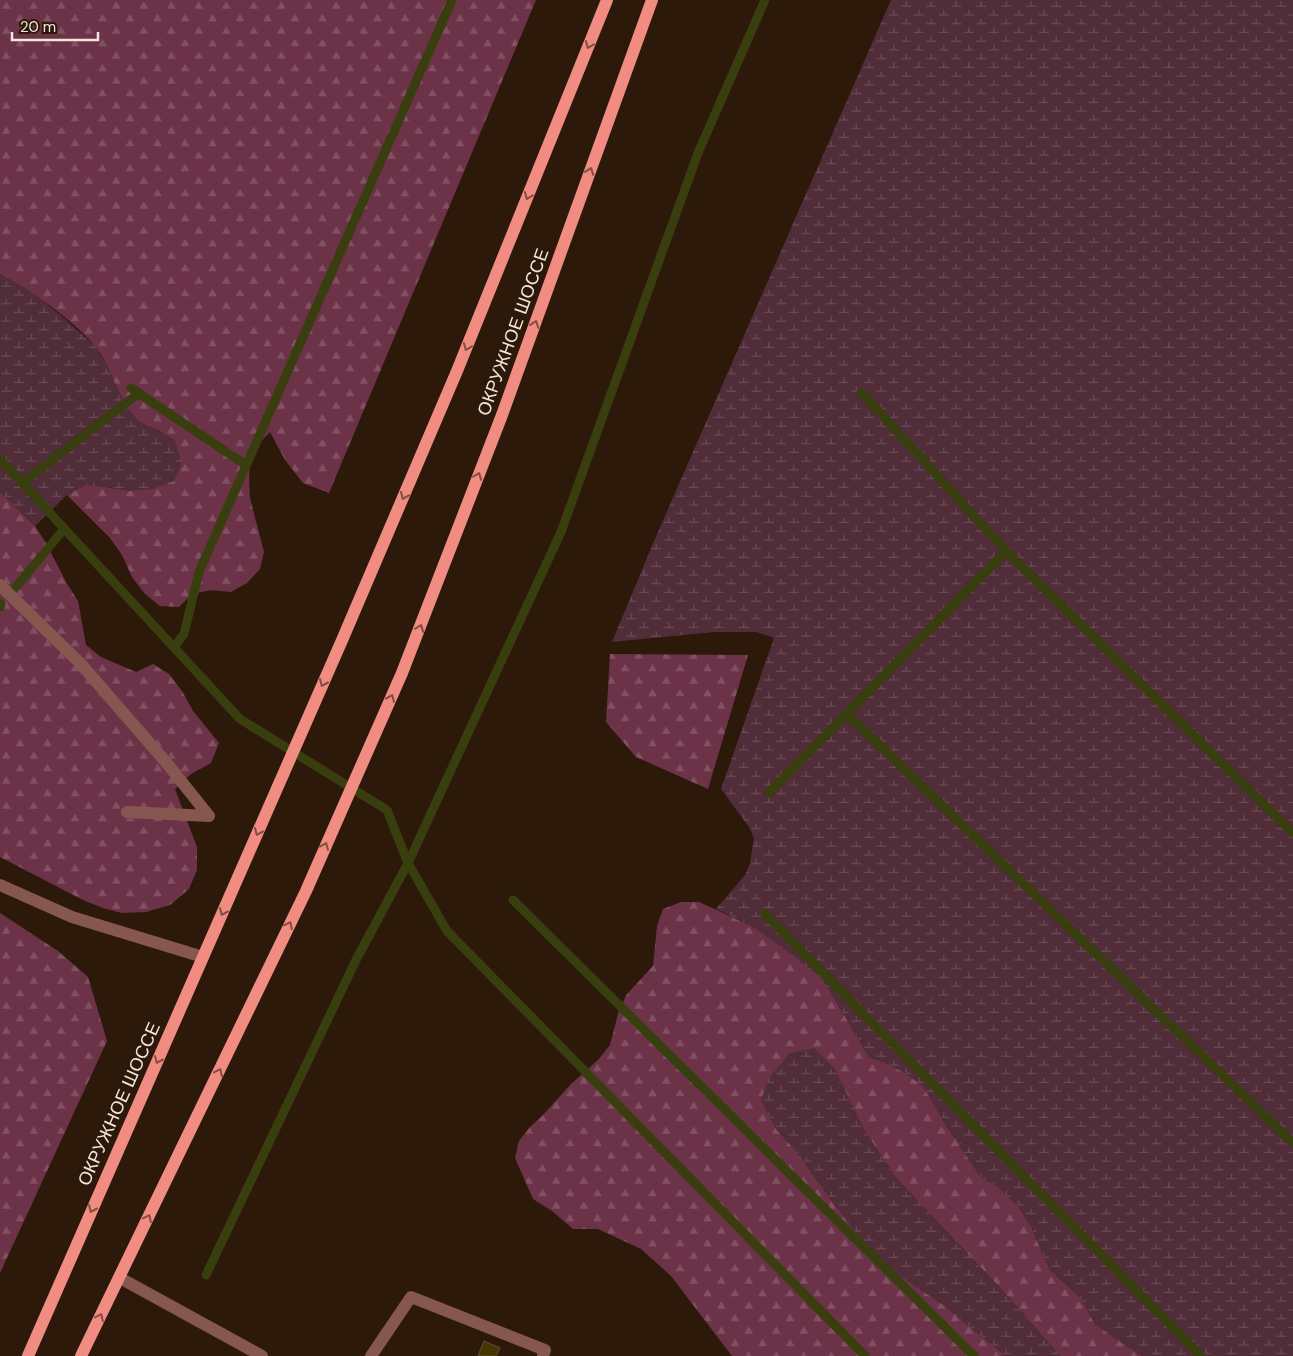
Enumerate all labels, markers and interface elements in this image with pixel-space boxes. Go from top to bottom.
scale bar [12,10,99,42]
text: 20 m [20,17,56,37]
one-way arrow [584,40,595,49]
one-way arrow [584,167,594,176]
one-way arrow [523,191,534,200]
street label: ОКРУЖНОЕ ШОССЕ [472,245,554,419]
one-way arrow [529,320,539,329]
one-way arrow [463,342,473,350]
one-way arrow [472,472,483,481]
one-way arrow [399,491,410,500]
one-way arrow [414,624,424,633]
one-way arrow [319,678,330,687]
one-way arrow [385,694,396,703]
one-way arrow [253,827,264,836]
one-way arrow [319,842,330,851]
one-way arrow [218,907,229,916]
one-way arrow [283,921,293,930]
street label: ОКРУЖНОЕ ШОССЕ [72,1019,166,1189]
one-way arrow [153,1055,164,1064]
one-way arrow [212,1068,223,1077]
one-way arrow [88,1204,99,1213]
one-way arrow [142,1214,153,1223]
one-way arrow [94,1313,105,1322]

